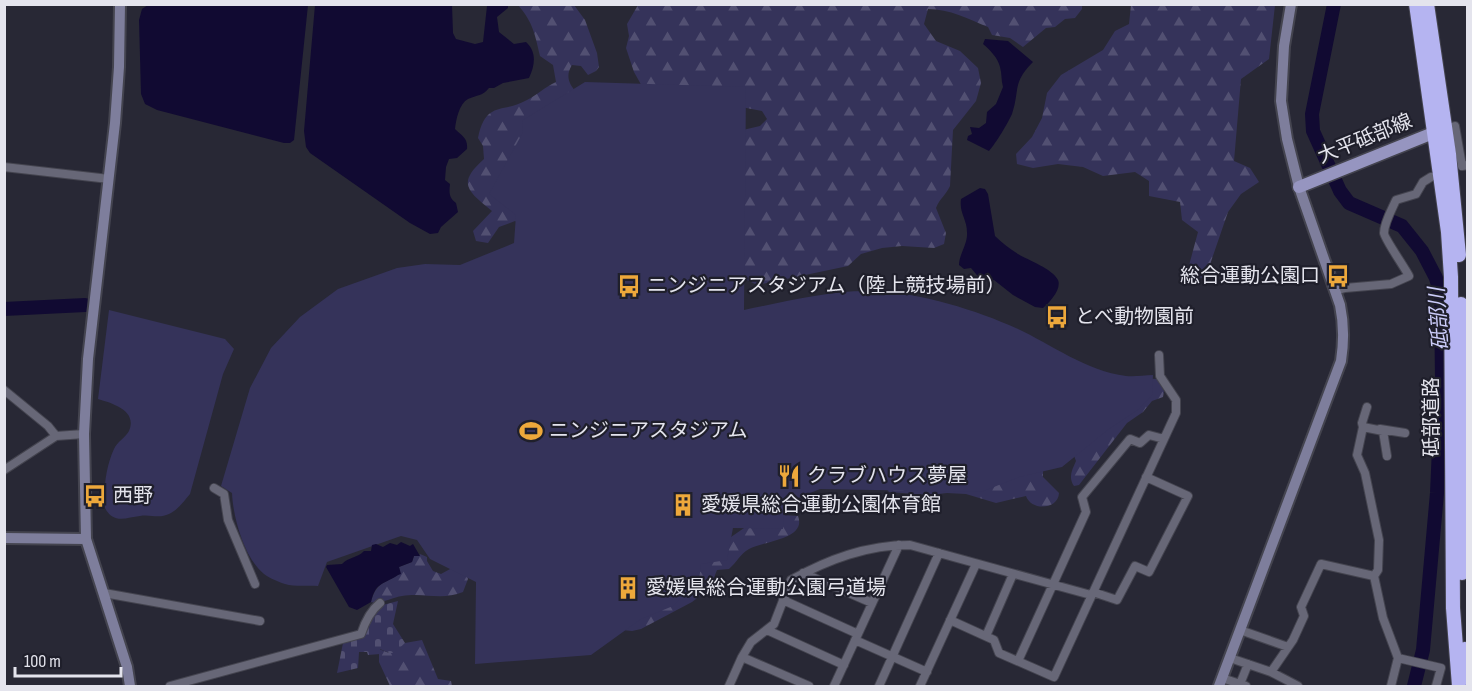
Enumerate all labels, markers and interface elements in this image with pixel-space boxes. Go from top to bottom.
street label: 大平砥部線 [1314,109,1416,169]
bus stop icon: 総合運動公園口 [1325,263,1351,289]
place label: 総合運動公園口 [1180,264,1320,288]
bus stop icon: ニンジニアスタジアム（陸上競技場前） [616,273,642,299]
place label: ニンジニアスタジアム（陸上競技場前） [647,274,1006,298]
water label: 砥部川 [1424,285,1454,351]
bus stop icon: とべ動物園前 [1044,304,1070,330]
place label: とべ動物園前 [1075,305,1194,329]
street label: 砥部道路 [1420,377,1444,457]
sports icon: ニンジニアスタジアム [518,418,544,444]
place label: ニンジニアスタジアム [549,419,748,443]
restaurant icon: クラブハウス夢屋 [776,463,802,489]
place label: クラブハウス夢屋 [807,464,967,488]
bus stop icon: 西野 [82,483,108,509]
place label: 西野 [113,484,153,508]
building icon: 愛媛県総合運動公園体育館 [670,492,696,518]
place label: 愛媛県総合運動公園体育館 [701,493,941,517]
building icon: 愛媛県総合運動公園弓道場 [615,575,641,601]
place label: 愛媛県総合運動公園弓道場 [646,576,886,600]
scale bar [15,640,122,678]
text: 100 m [24,651,61,672]

